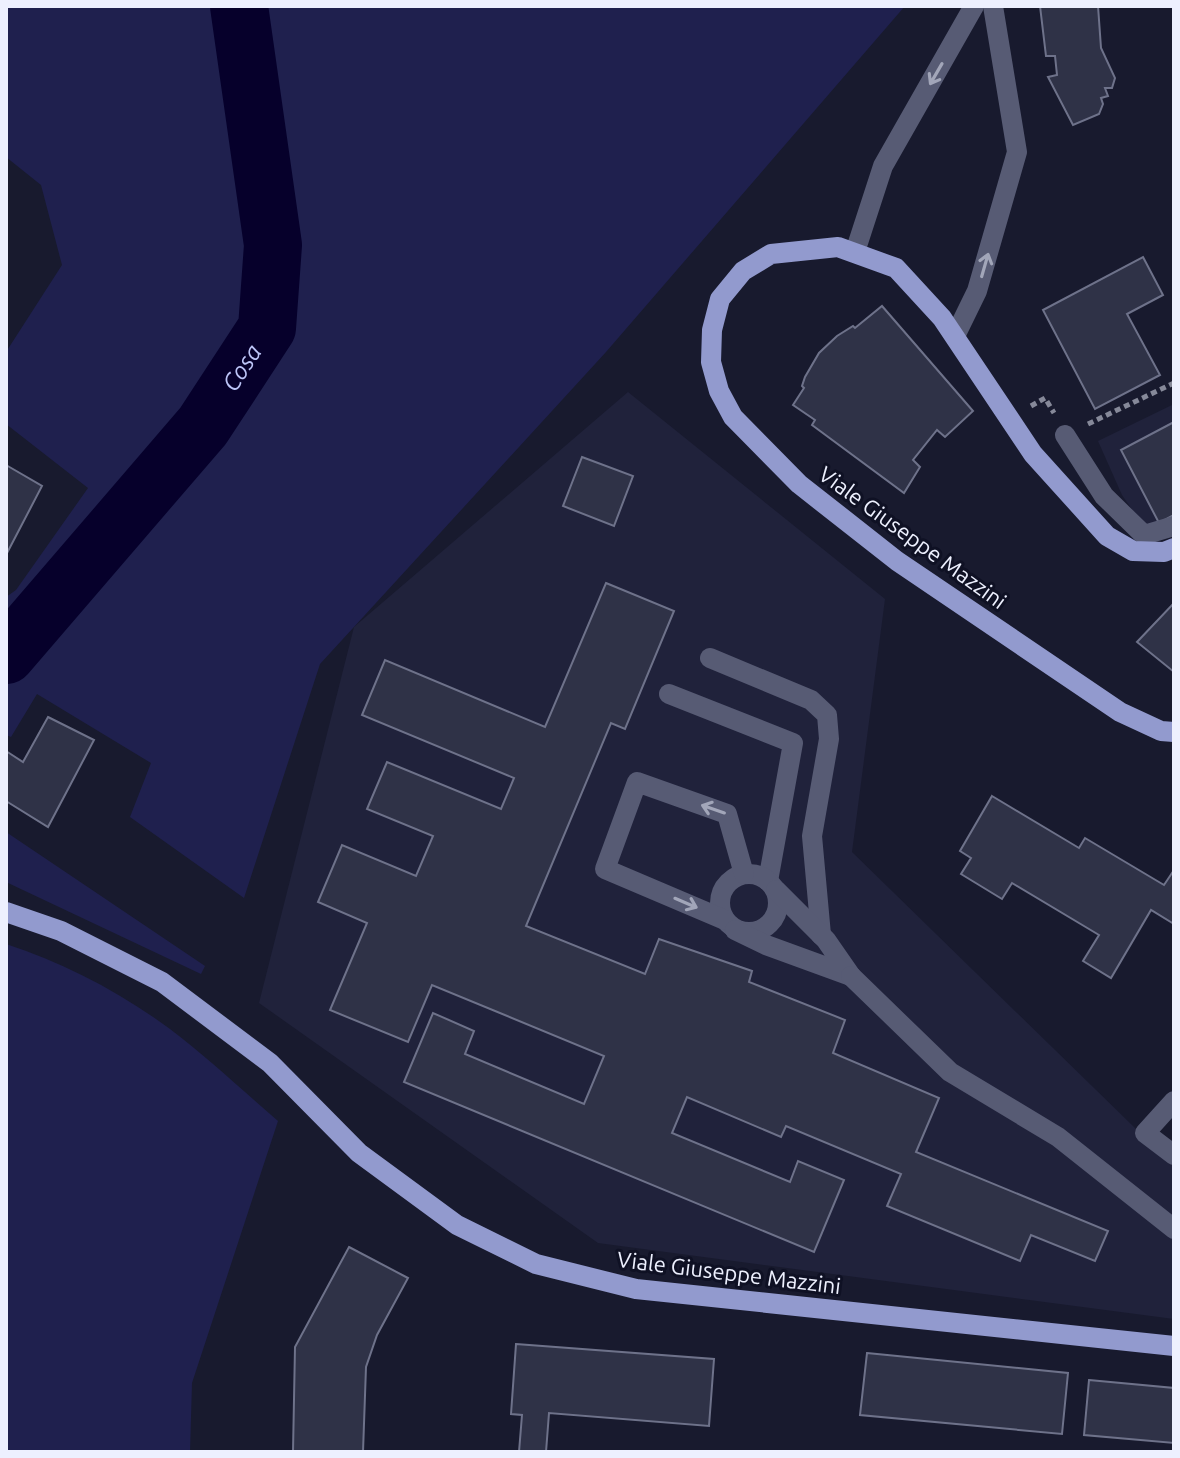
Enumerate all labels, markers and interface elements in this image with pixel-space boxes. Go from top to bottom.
one-way arrow [927,62,943,85]
one-way arrow [978,252,993,278]
water label: Cosa [216,339,266,396]
street label: Viale Giuseppe Mazzini [815,461,1011,613]
one-way arrow [700,800,725,815]
one-way arrow [673,897,697,912]
street label: Viale Giuseppe Mazzini [616,1246,842,1298]

